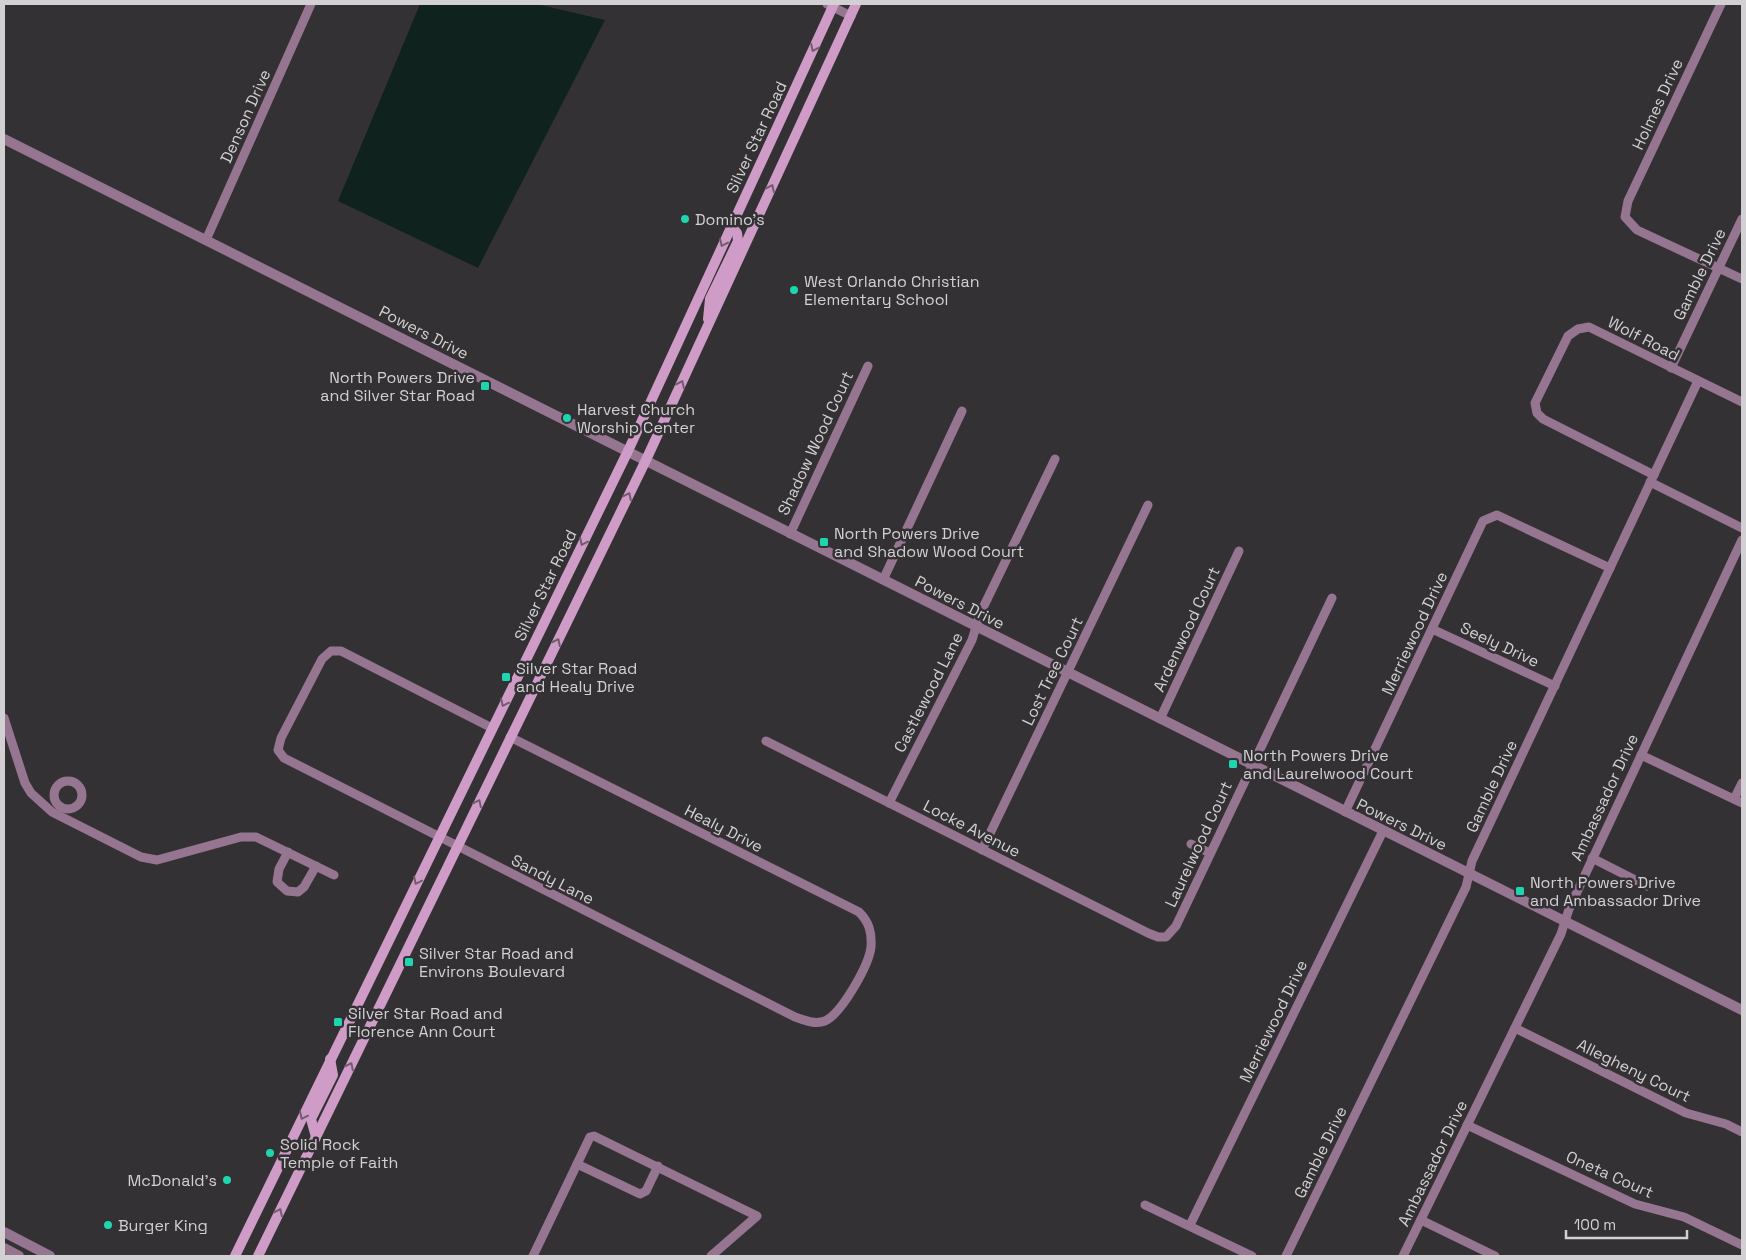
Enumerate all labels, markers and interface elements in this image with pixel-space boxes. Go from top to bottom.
one-way arrow [809,43,820,52]
street label: Holmes Drive [1627,55,1688,153]
street label: Denson Drive [215,66,275,166]
street label: Silver Star Road [721,78,792,197]
one-way arrow [765,185,775,194]
place label: Domino's [695,209,765,230]
marker: Domino's [679,213,691,225]
street label: Gamble Drive [1668,225,1731,324]
one-way arrow [719,238,730,247]
place label: West Orlando Christian Elementary School [804,271,980,310]
marker: West Orlando Christian Elementary School [788,284,800,296]
street label: Powers Drive [375,301,472,364]
street label: Wolf Road [1604,311,1683,366]
place label: North Powers Drive and Silver Star Road [320,367,475,406]
street label: Shadow Wood Court [773,368,858,519]
marker: North Powers Drive and Silver Star Road [479,380,491,392]
one-way arrow [675,380,686,389]
place label: Harvest Church Worship Center [577,399,695,438]
marker: Harvest Church Worship Center [561,412,573,424]
one-way arrow [622,492,632,501]
place label: North Powers Drive and Shadow Wood Court [834,523,1024,562]
street label: Silver Star Road [509,526,581,644]
one-way arrow [580,536,590,545]
marker: North Powers Drive and Shadow Wood Court [818,536,830,548]
street label: Ardenwood Court [1148,563,1225,695]
street label: Merriewood Drive [1377,568,1452,698]
street label: Powers Drive [911,571,1008,634]
street label: Lost Tree Court [1017,613,1088,729]
street label: Seely Drive [1457,617,1543,672]
street label: Castlewood Lane [889,629,968,756]
one-way arrow [551,638,561,647]
place label: Silver Star Road and Healy Drive [516,658,637,697]
marker: Silver Star Road and Healy Drive [500,671,512,683]
one-way arrow [500,698,510,707]
street label: Ambassador Drive [1566,730,1643,864]
street label: Gamble Drive [1461,737,1522,836]
place label: North Powers Drive and Laurelwood Court [1243,745,1413,784]
marker: North Powers Drive and Laurelwood Court [1227,758,1239,770]
street label: Laurelwood Court [1160,778,1237,911]
street label: Powers Drive [1353,794,1450,855]
street label: Locke Avenue [920,795,1024,862]
one-way arrow [472,800,482,809]
street label: Healy Drive [681,800,767,857]
street label: Sandy Lane [508,850,598,909]
place label: North Powers Drive and Ambassador Drive [1530,872,1701,911]
one-way arrow [413,876,423,885]
marker: North Powers Drive and Ambassador Drive [1514,885,1526,897]
place label: Silver Star Road and Environs Boulevard [419,943,574,982]
marker: Silver Star Road and Environs Boulevard [403,956,415,968]
street label: Merriewood Drive [1235,956,1312,1086]
place label: Silver Star Road and Florence Ann Court [348,1003,503,1042]
marker: Silver Star Road and Florence Ann Court [332,1016,344,1028]
street label: Allegheny Court [1574,1034,1694,1107]
one-way arrow [344,1062,355,1071]
street label: Ambassador Drive [1393,1097,1472,1230]
street label: Gamble Drive [1289,1103,1352,1202]
one-way arrow [298,1111,309,1120]
place label: Solid Rock Temple of Faith [280,1134,398,1173]
street label: Oneta Court [1563,1146,1657,1203]
marker: Solid Rock Temple of Faith [264,1147,276,1159]
place label: McDonald's [127,1170,217,1191]
marker: McDonald's [221,1174,233,1186]
scale bar [1566,1208,1687,1240]
one-way arrow [273,1209,283,1218]
place label: Burger King [118,1215,208,1236]
text: 100 m [1574,1215,1616,1234]
marker: Burger King [102,1219,114,1231]

